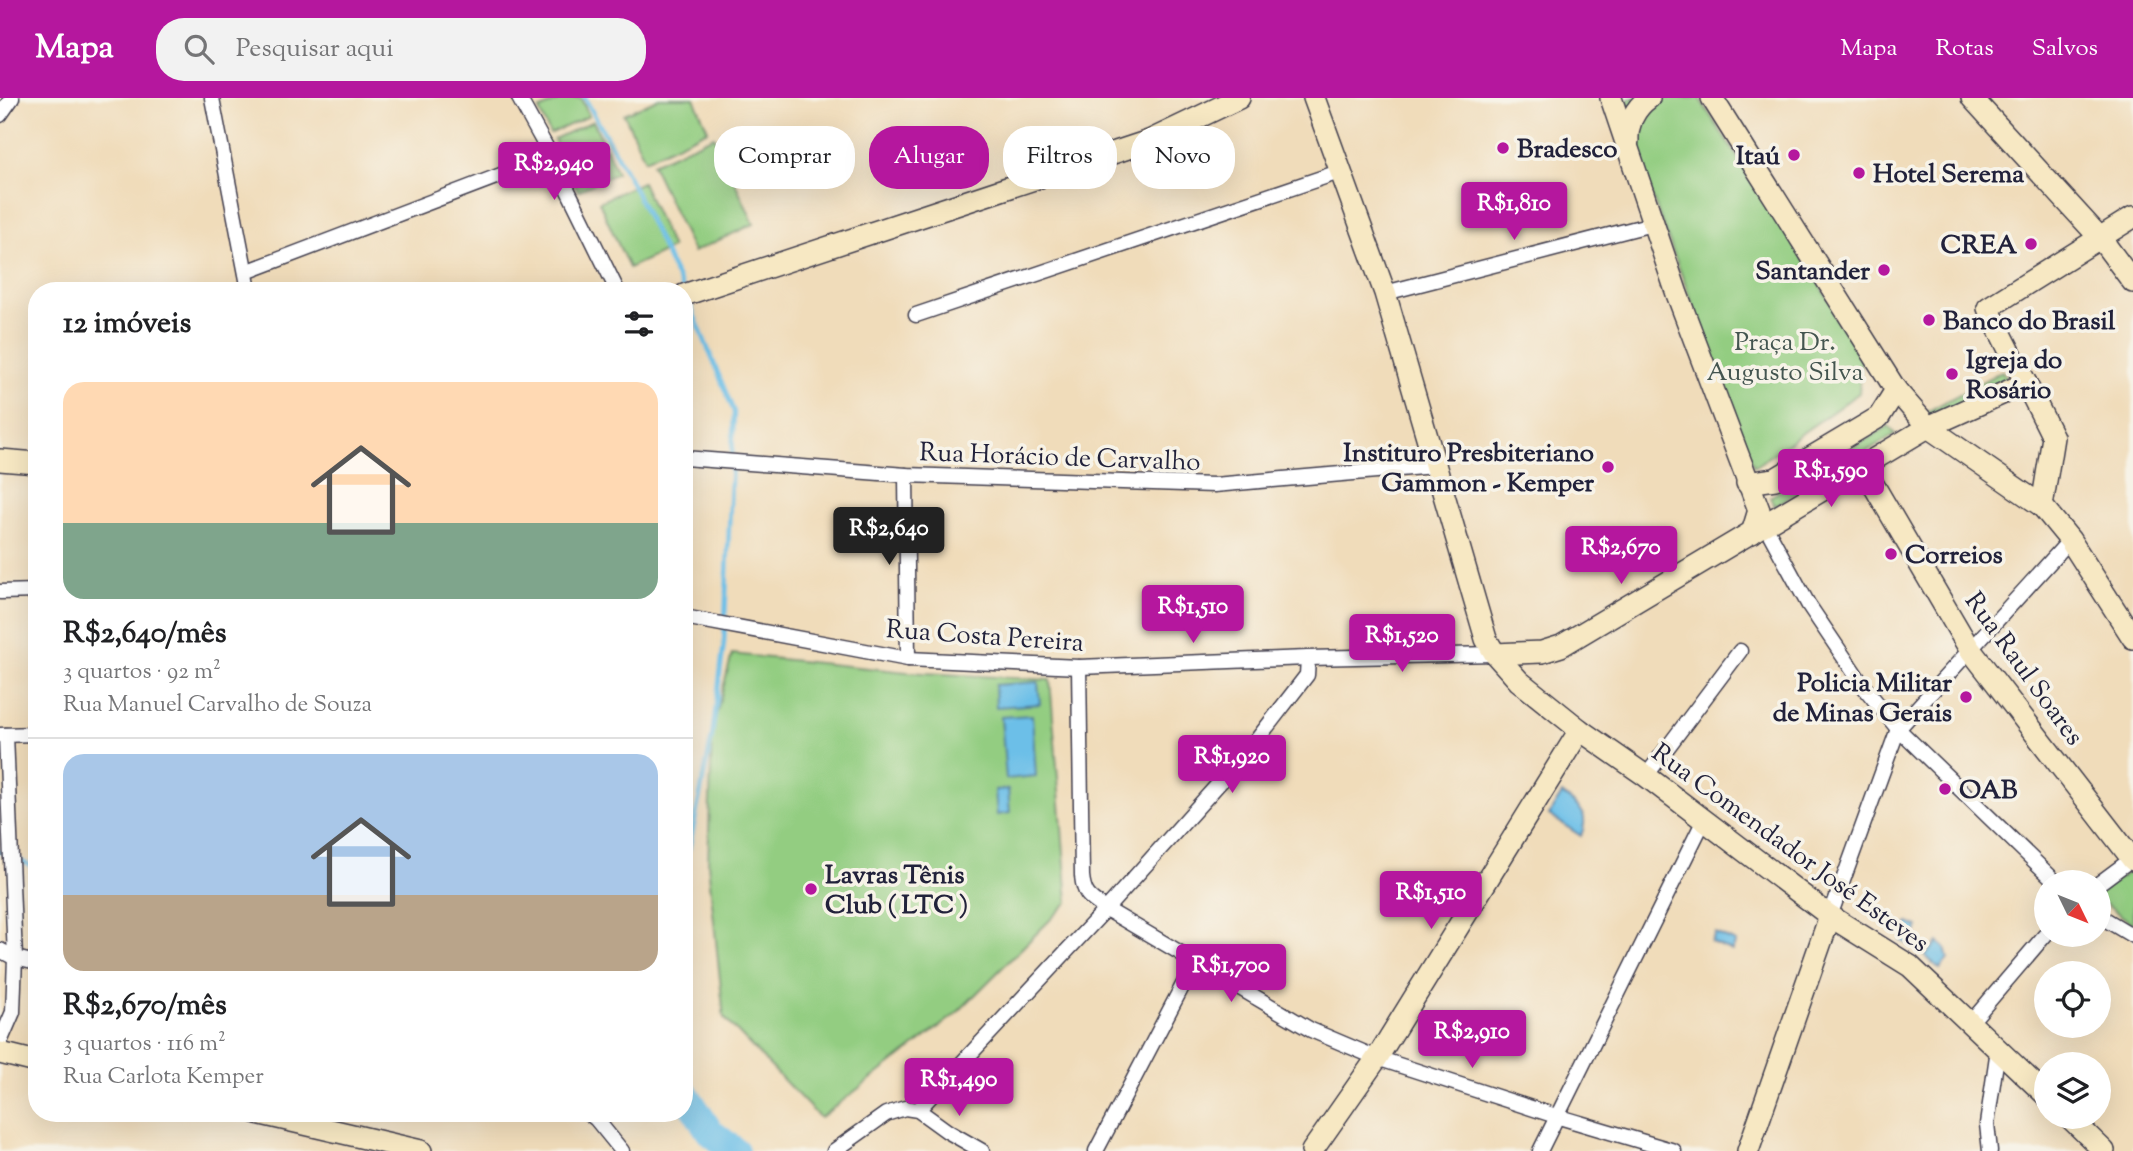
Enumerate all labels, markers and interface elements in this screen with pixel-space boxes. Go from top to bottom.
search box [156,18,646,81]
text: Mapa [35,25,114,73]
icon: search [180,30,218,68]
text: Pesquisar aqui [236,31,394,68]
text: Mapa [1840,32,1898,66]
text: Rotas [1936,32,1994,66]
text: Salvos [2032,32,2098,66]
chip: Comprar [714,126,855,189]
chip: Alugar [869,126,989,189]
chip: Filtros [1003,126,1117,189]
chip: Novo [1131,126,1235,189]
place label: Bradesco [1517,132,1618,169]
place label: Itaú [1736,139,1780,176]
marker: Bradesco [1495,140,1511,156]
pin: R$2,940 [489,142,619,202]
marker: Itaú [1786,147,1802,163]
text: R$2,940 [514,148,594,181]
place label: Hotel Serema [1873,157,2024,194]
marker: Hotel Serema [1851,165,1867,181]
pin: R$1,810 [1449,183,1579,242]
text: R$1,810 [1477,188,1551,221]
place label: CREA [1941,228,2018,265]
marker: CREA [2023,236,2039,252]
place label: Santander [1755,254,1870,291]
marker: Santander [1876,262,1892,278]
text: 12 imóveis [63,303,191,346]
place label: Banco do Brasil [1943,304,2116,341]
icon: filters [620,305,658,343]
marker: Banco do Brasil [1921,312,1937,328]
park label: Praça Dr. Augusto Silva [1706,325,1864,392]
place label: Igreja do Rosário [1966,343,2062,410]
marker: Igreja do Rosário [1944,366,1960,382]
icon: home [298,427,424,553]
street label: Rua Horácio de Carvalho [919,435,1201,482]
place label: Instituro Presbiteriano Gammon - Kemper [1343,436,1594,503]
pin: R$1,590 [1766,450,1896,509]
text: R$1,590 [1794,455,1868,488]
marker: Instituro Presbiteriano Gammon - Kemper [1600,459,1616,475]
pin: R$2,640 [824,508,954,567]
text: R$2,640 [849,513,929,546]
pin: R$2,670 [1556,526,1686,586]
text: R$2,670 [1581,532,1661,565]
place label: Correios [1905,538,2003,575]
marker: Correios [1883,546,1899,562]
street label: Rua Raul Soares [1955,585,2091,754]
pin: R$1,510 [1128,586,1258,645]
text: R$1,510 [1158,591,1228,624]
street label: Rua Costa Pereira [885,612,1085,663]
text: R$2,640/mês [63,613,227,656]
pin: R$1,520 [1337,614,1467,674]
text: R$1,520 [1365,620,1439,653]
text: 3 quartos · 92 m² [63,656,221,689]
place label: Policia Militar de Minas Gerais [1773,666,1952,733]
text: Rua Manuel Carvalho de Souza [63,689,372,722]
marker: Policia Militar de Minas Gerais [1958,689,1974,705]
pin: R$1,920 [1167,736,1297,795]
street label: Rua Comendador José Esteves [1643,736,1936,962]
text: R$1,920 [1194,741,1270,774]
place label: OAB [1959,773,2018,810]
marker: OAB [1937,781,1953,797]
icon: home [298,799,424,925]
place label: Lavras Tênis Club ( LTC ) [825,858,968,925]
north arrow [2034,870,2110,947]
map controls [2034,870,2111,1129]
pin: R$1,510 [1366,872,1496,931]
text: R$1,510 [1396,877,1466,910]
marker: Lavras Tênis Club ( LTC ) [803,881,819,897]
pin: R$1,700 [1166,944,1296,1004]
text: R$1,700 [1192,950,1270,983]
button: locate [2034,961,2111,1038]
text: R$2,670/mês [63,985,227,1028]
pin: R$2,910 [1407,1010,1537,1070]
text: R$2,910 [1434,1016,1510,1049]
text: 3 quartos · 116 m² [63,1028,226,1061]
button: layers [2034,1052,2111,1129]
pin: R$1,490 [894,1058,1024,1118]
text: Rua Carlota Kemper [63,1061,264,1094]
text: R$1,490 [920,1064,998,1097]

